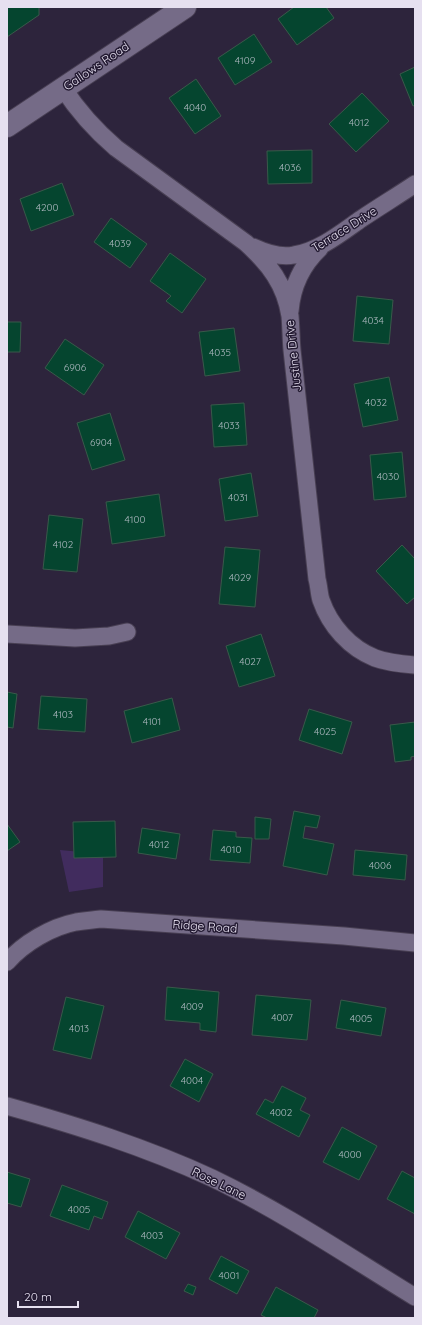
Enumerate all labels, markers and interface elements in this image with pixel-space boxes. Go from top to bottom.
street label: Gallows Road [60,39,132,93]
house number: 4109 [235,54,256,67]
house number: 4040 [184,101,206,114]
house number: 4012 [349,116,370,129]
house number: 4036 [279,161,302,174]
house number: 4200 [36,201,58,214]
street label: Terrace Drive [309,203,380,255]
house number: 4039 [109,237,131,250]
house number: 4034 [362,314,384,327]
street label: Justine Drive [282,319,304,393]
house number: 4035 [209,346,231,359]
house number: 6906 [64,361,87,374]
house number: 4032 [365,396,387,409]
house number: 4033 [218,419,240,432]
house number: 6904 [90,436,112,449]
house number: 4030 [377,470,399,483]
house number: 4031 [228,491,248,504]
house number: 4100 [125,513,145,526]
house number: 4102 [53,538,74,551]
house number: 4029 [229,571,252,584]
house number: 4027 [239,655,261,668]
house number: 4103 [53,708,73,721]
house number: 4101 [143,715,161,728]
house number: 4025 [314,725,336,738]
house number: 4012 [149,838,170,851]
house number: 4010 [221,843,241,856]
house number: 4006 [369,859,392,872]
street label: Ridge Road [172,916,238,936]
house number: 4009 [181,1000,204,1013]
house number: 4007 [271,1011,293,1024]
house number: 4005 [350,1012,372,1025]
house number: 4013 [69,1022,89,1035]
house number: 4004 [181,1074,203,1087]
house number: 4002 [270,1106,293,1119]
house number: 4000 [338,1148,362,1161]
street label: Rose Lane [190,1163,249,1203]
house number: 4005 [68,1203,90,1216]
house number: 4003 [141,1229,163,1242]
house number: 4001 [219,1269,239,1282]
scale bar [18,1283,78,1309]
text: 20 m [24,1289,52,1304]

